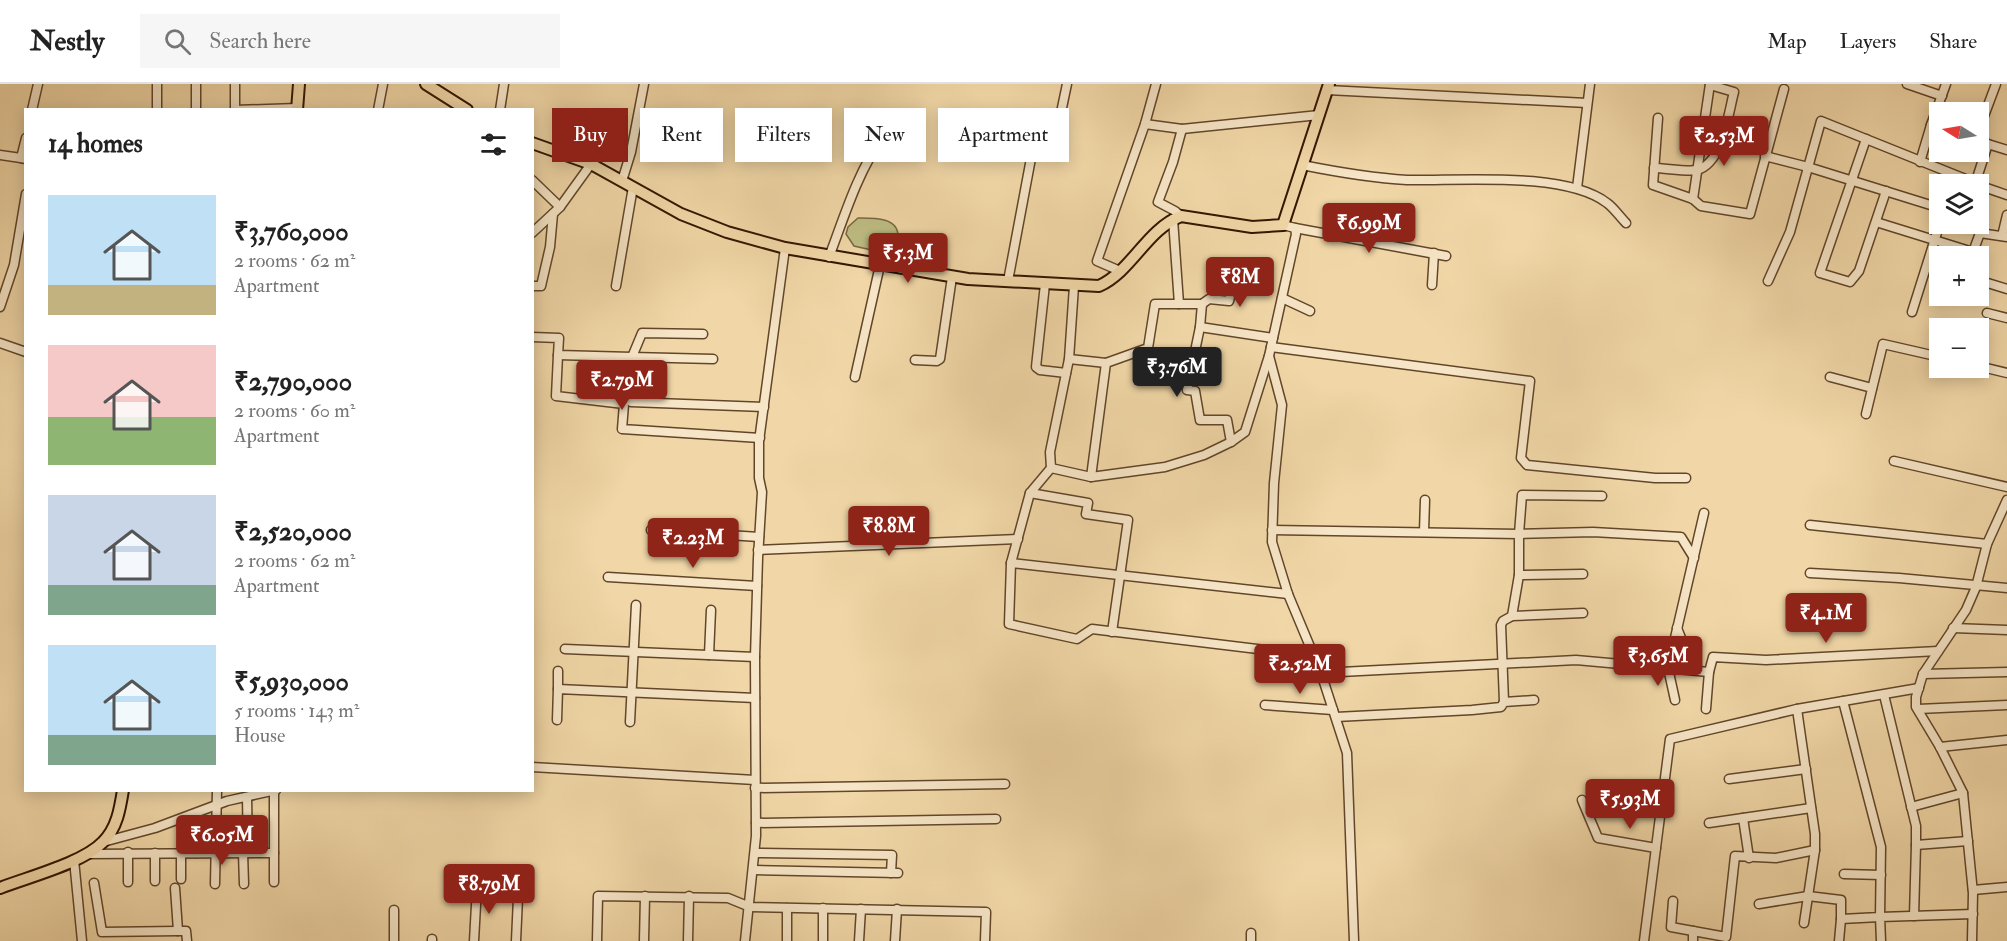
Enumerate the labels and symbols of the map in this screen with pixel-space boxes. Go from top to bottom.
north arrow [1929,102,1989,162]
pin: ₹2.53M [1675,116,1773,167]
pin: ₹6.99M [1320,203,1418,254]
pin: ₹5.3M [866,233,950,284]
pin: ₹8M [1211,257,1269,308]
pin: ₹3.76M [1128,347,1226,398]
pin: ₹2.79M [573,360,671,411]
pin: ₹8.8M [847,506,931,557]
pin: ₹2.23M [644,518,742,569]
pin: ₹4.1M [1784,593,1868,644]
pin: ₹3.65M [1609,636,1707,687]
pin: ₹2.52M [1251,644,1349,695]
pin: ₹5.93M [1581,779,1679,830]
pin: ₹6.05M [173,815,271,866]
pin: ₹8.79M [440,864,538,915]

